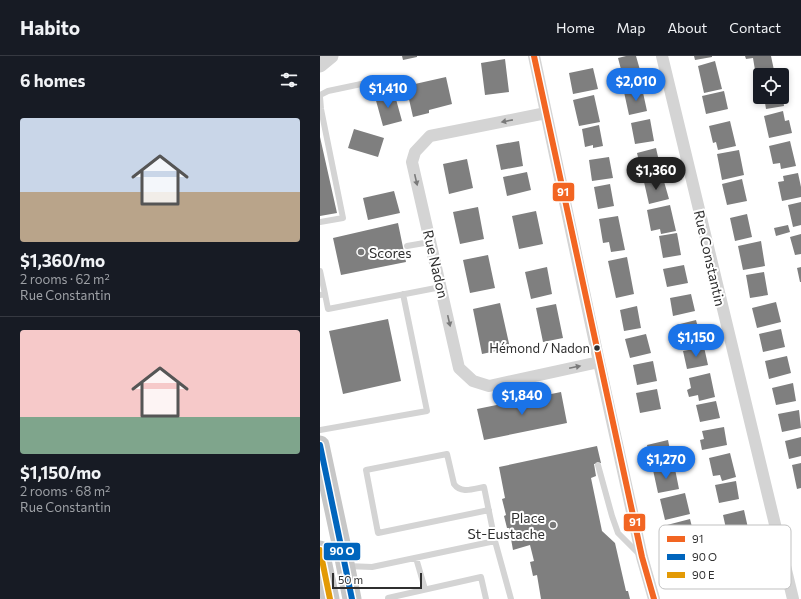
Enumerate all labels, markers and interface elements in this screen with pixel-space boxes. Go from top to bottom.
text: Habito [20,16,80,39]
text: Home [556,19,595,36]
text: Map [617,19,645,36]
text: About [667,19,707,36]
text: Contact [729,19,781,36]
pin: $2,010 [603,68,669,102]
map controls [753,68,789,104]
button: locate [753,68,789,104]
icon: filters [278,69,300,91]
text: 6 homes [20,70,85,91]
text: $2,010 [615,73,657,89]
pin: $1,410 [355,75,421,109]
text: $1,410 [369,80,407,96]
one-way arrow [501,118,514,124]
icon: home [124,144,196,216]
pin: $1,360 [623,157,689,191]
text: $1,360 [636,162,676,178]
one-way arrow [414,174,420,186]
line badge: 91 [552,182,575,202]
text: 91 [557,185,569,198]
street label: Rue Constantin [691,208,729,308]
street label: Rue Nadon [420,228,452,300]
place label: Scores [369,244,412,261]
marker: Scores [356,247,366,257]
text: $1,360/mo [20,250,105,271]
text: 2 rooms · 62 m² [20,271,110,287]
text: Rue Constantin [20,287,111,303]
one-way arrow [446,314,452,327]
pin: $1,150 [663,324,729,358]
text: $1,150 [677,329,715,345]
place label: Hémond / Nadon [489,340,590,356]
marker: Hémond / Nadon [592,343,602,353]
icon: home [124,356,196,428]
one-way arrow [569,364,581,370]
pin: $1,840 [489,382,555,416]
text: $1,840 [501,387,543,403]
pin: $1,270 [633,446,699,480]
text: $1,270 [646,451,686,467]
text: $1,150/mo [20,462,101,483]
text: 2 rooms · 68 m² [20,483,110,499]
text: Rue Constantin [20,499,111,515]
place label: Place St-Eustache [467,509,545,542]
line badge: 91 [623,513,646,532]
text: 91 [629,515,641,528]
marker: Place St-Eustache [548,520,558,530]
legend [659,525,791,589]
text: 91 [692,532,703,545]
line badge: 90 O [323,542,361,561]
text: 90 O [329,544,355,557]
text: 90 O [692,550,717,563]
text: 90 E [692,568,715,581]
scale bar [332,571,422,590]
text: 50 m [338,573,363,586]

